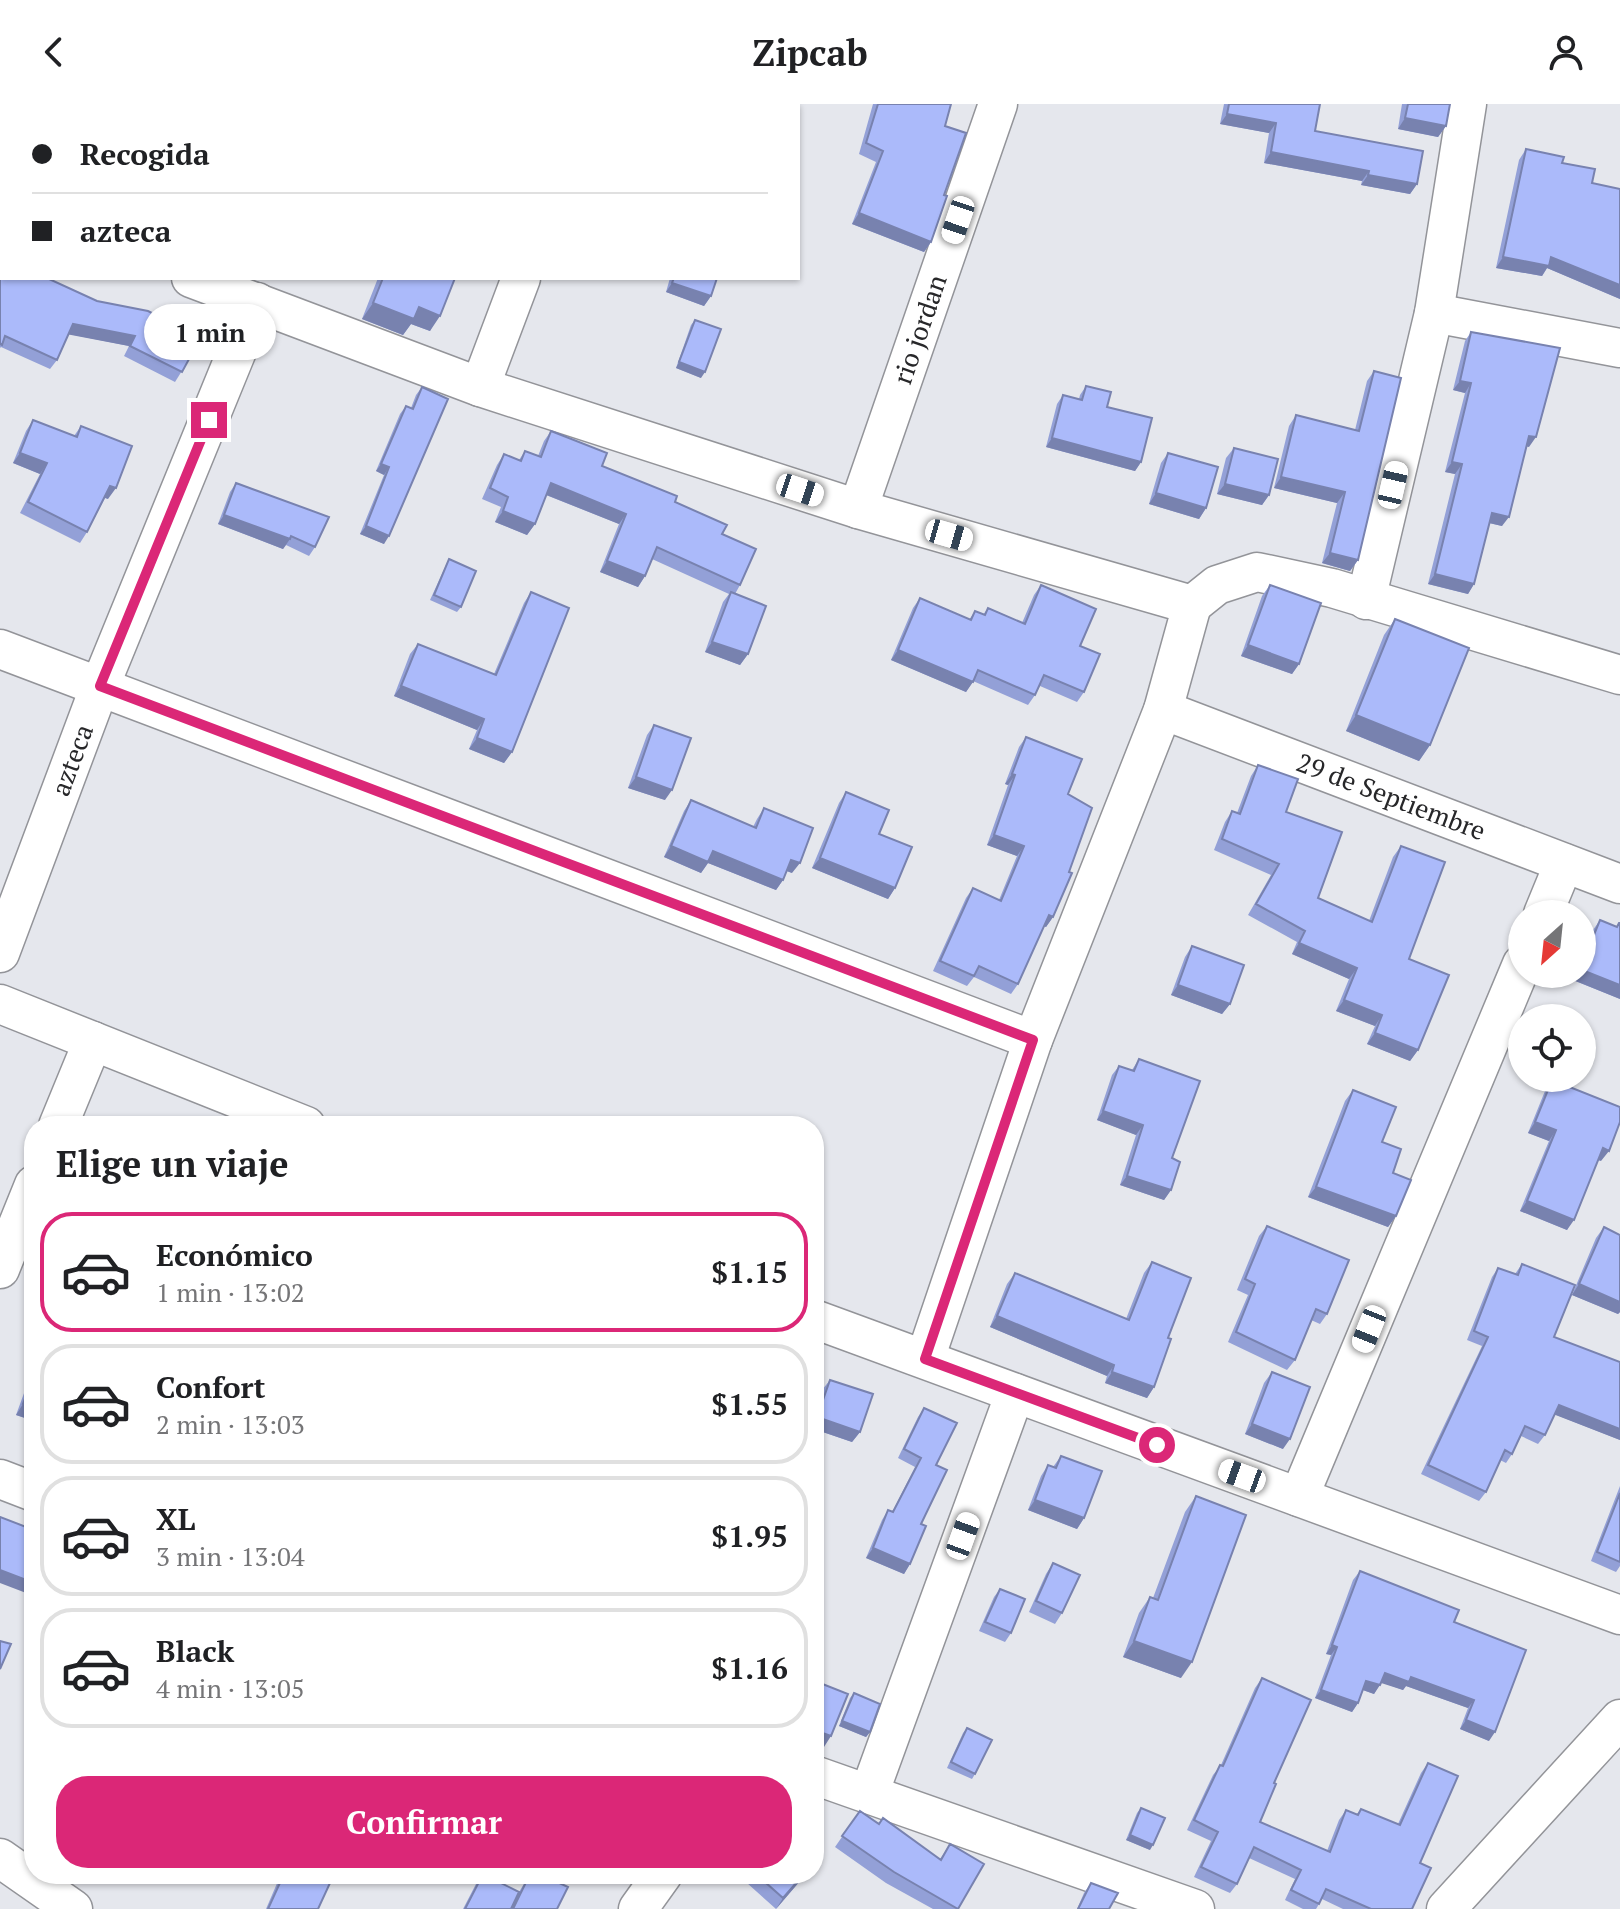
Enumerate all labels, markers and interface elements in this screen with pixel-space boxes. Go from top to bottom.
text: Zipcab [752,29,868,76]
icon: back [32,30,76,74]
icon: person [1544,30,1588,74]
text: Recogida [80,134,210,174]
car [939,193,977,247]
text: azteca [80,211,172,251]
street label: rio jordan [885,270,954,388]
callout: 1 min [143,304,275,360]
text: 1 min [174,315,246,349]
route end [191,402,227,438]
car [1376,459,1410,511]
car [773,471,827,509]
car [923,517,975,553]
street label: azteca [42,719,100,800]
street label: 29 de Septiembre [1292,744,1491,847]
north arrow [1508,900,1596,988]
map controls [1508,900,1596,1092]
button: locate [1508,1004,1596,1092]
text: Elige un viaje [56,1140,289,1187]
text: Económico [156,1235,313,1275]
icon: car [60,1236,132,1308]
text: $1.15 [711,1252,788,1292]
text: 1 min · 13:02 [156,1275,305,1309]
car [1349,1302,1389,1356]
text: Confort [156,1367,266,1407]
icon: car [60,1368,132,1440]
text: $1.55 [711,1384,788,1424]
text: 2 min · 13:03 [156,1407,305,1441]
route start [1139,1427,1175,1463]
car [1215,1457,1269,1495]
text: XL [156,1499,195,1539]
icon: car [60,1500,132,1572]
car [944,1509,982,1563]
text: $1.95 [711,1516,788,1556]
text: 3 min · 13:04 [156,1539,305,1573]
text: Black [156,1631,234,1671]
icon: car [60,1632,132,1704]
text: $1.16 [711,1648,788,1688]
text: 4 min · 13:05 [156,1671,305,1705]
button: Confirmar [56,1776,792,1868]

